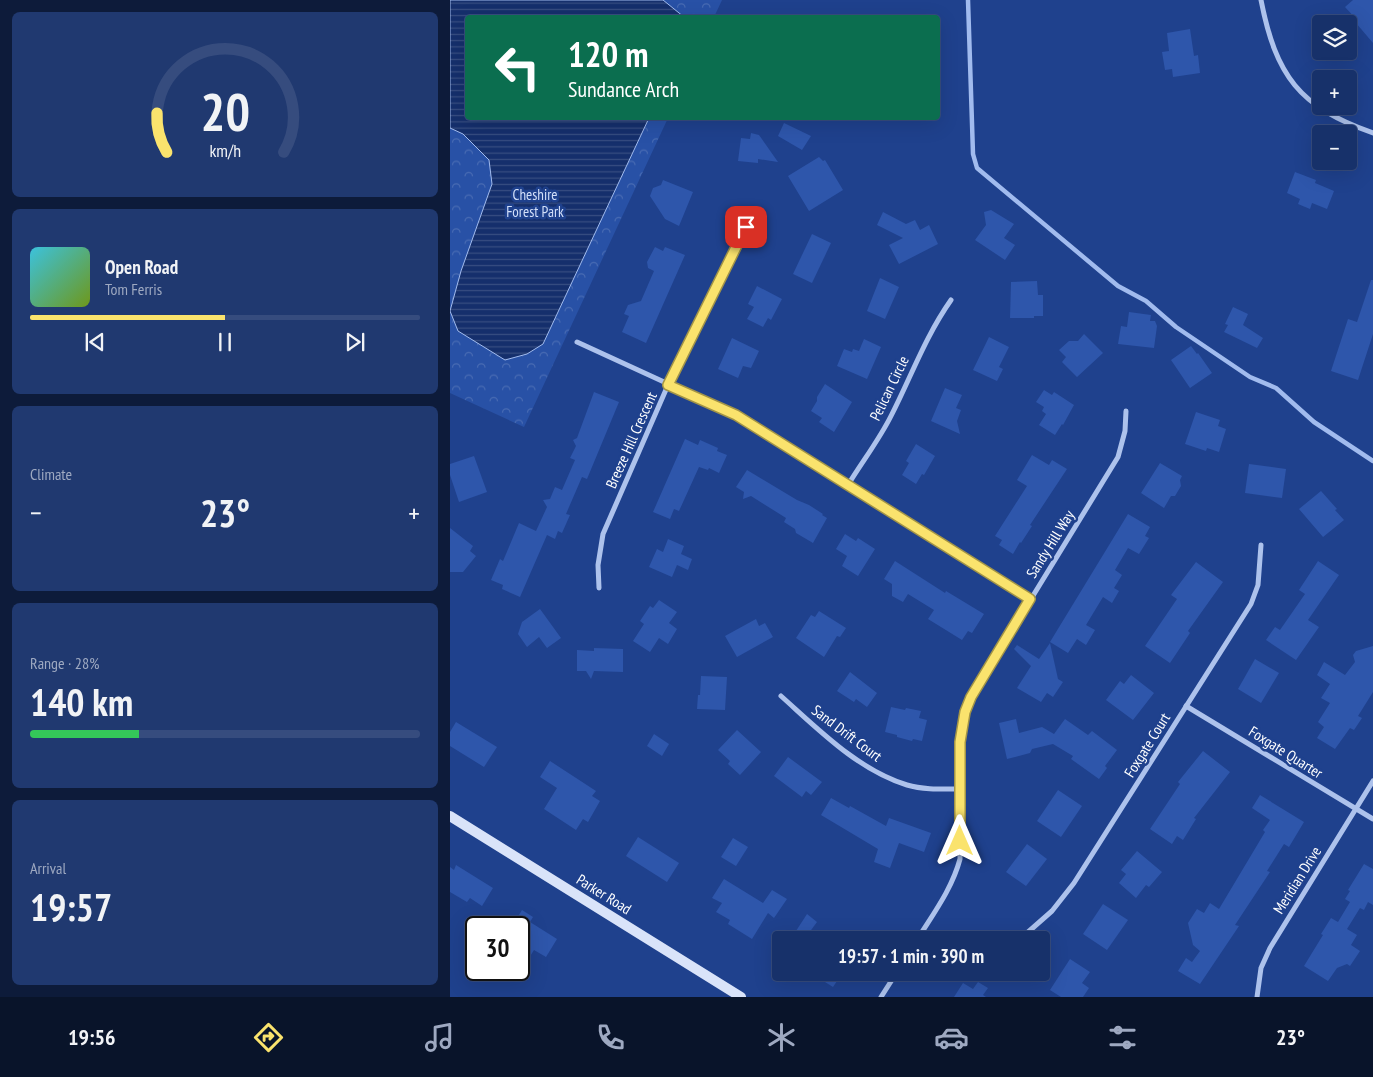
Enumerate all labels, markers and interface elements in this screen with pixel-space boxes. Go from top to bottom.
map controls [1312,15,1357,170]
button: layers [1312,15,1357,60]
text: 120 m [568,31,649,77]
icon: left [485,35,550,100]
button: + [1312,70,1357,115]
text: Sundance Arch [568,75,679,103]
text: 20 [200,78,250,145]
button: − [1312,125,1357,170]
text: km/h [209,139,241,162]
park label: Cheshire Forest Park [506,185,564,221]
pin [725,206,767,248]
icon: arrive [732,213,760,241]
text: Open Road [105,255,178,279]
text: Tom Ferris [105,279,162,299]
icon: previous [81,328,109,356]
icon: pause [211,328,239,356]
icon: next [341,328,369,356]
street label: Pelican Circle [865,353,913,423]
street label: Breeze Hill Crescent [601,389,661,491]
text: Climate [30,464,72,484]
text: 23° [200,488,250,537]
text: − [30,494,42,531]
text: + [408,494,420,531]
street label: Sandy Hill Way [1022,506,1078,581]
text: Range · 28% [30,653,99,673]
text: 140 km [30,677,133,726]
street label: Sand Drift Court [808,700,886,766]
street label: Foxgate Court [1120,709,1174,781]
street label: Foxgate Quarter [1245,722,1327,783]
position arrow [933,814,985,866]
street label: Meridian Drive [1269,843,1325,917]
text: Arrival [30,858,66,878]
street label: Parker Road [573,870,635,918]
text: 19:57 [30,882,112,931]
speed limit sign: 30 [465,916,530,981]
text: 19:57 · 1 min · 390 m [838,944,984,968]
icon: directions [251,1020,286,1055]
icon: music [422,1020,457,1055]
icon: phone [593,1020,628,1055]
icon: climate [764,1020,799,1055]
icon: car [934,1020,969,1055]
icon: filters [1105,1020,1140,1055]
text: 19:56 [68,1023,115,1051]
text: 23° [1276,1023,1305,1051]

